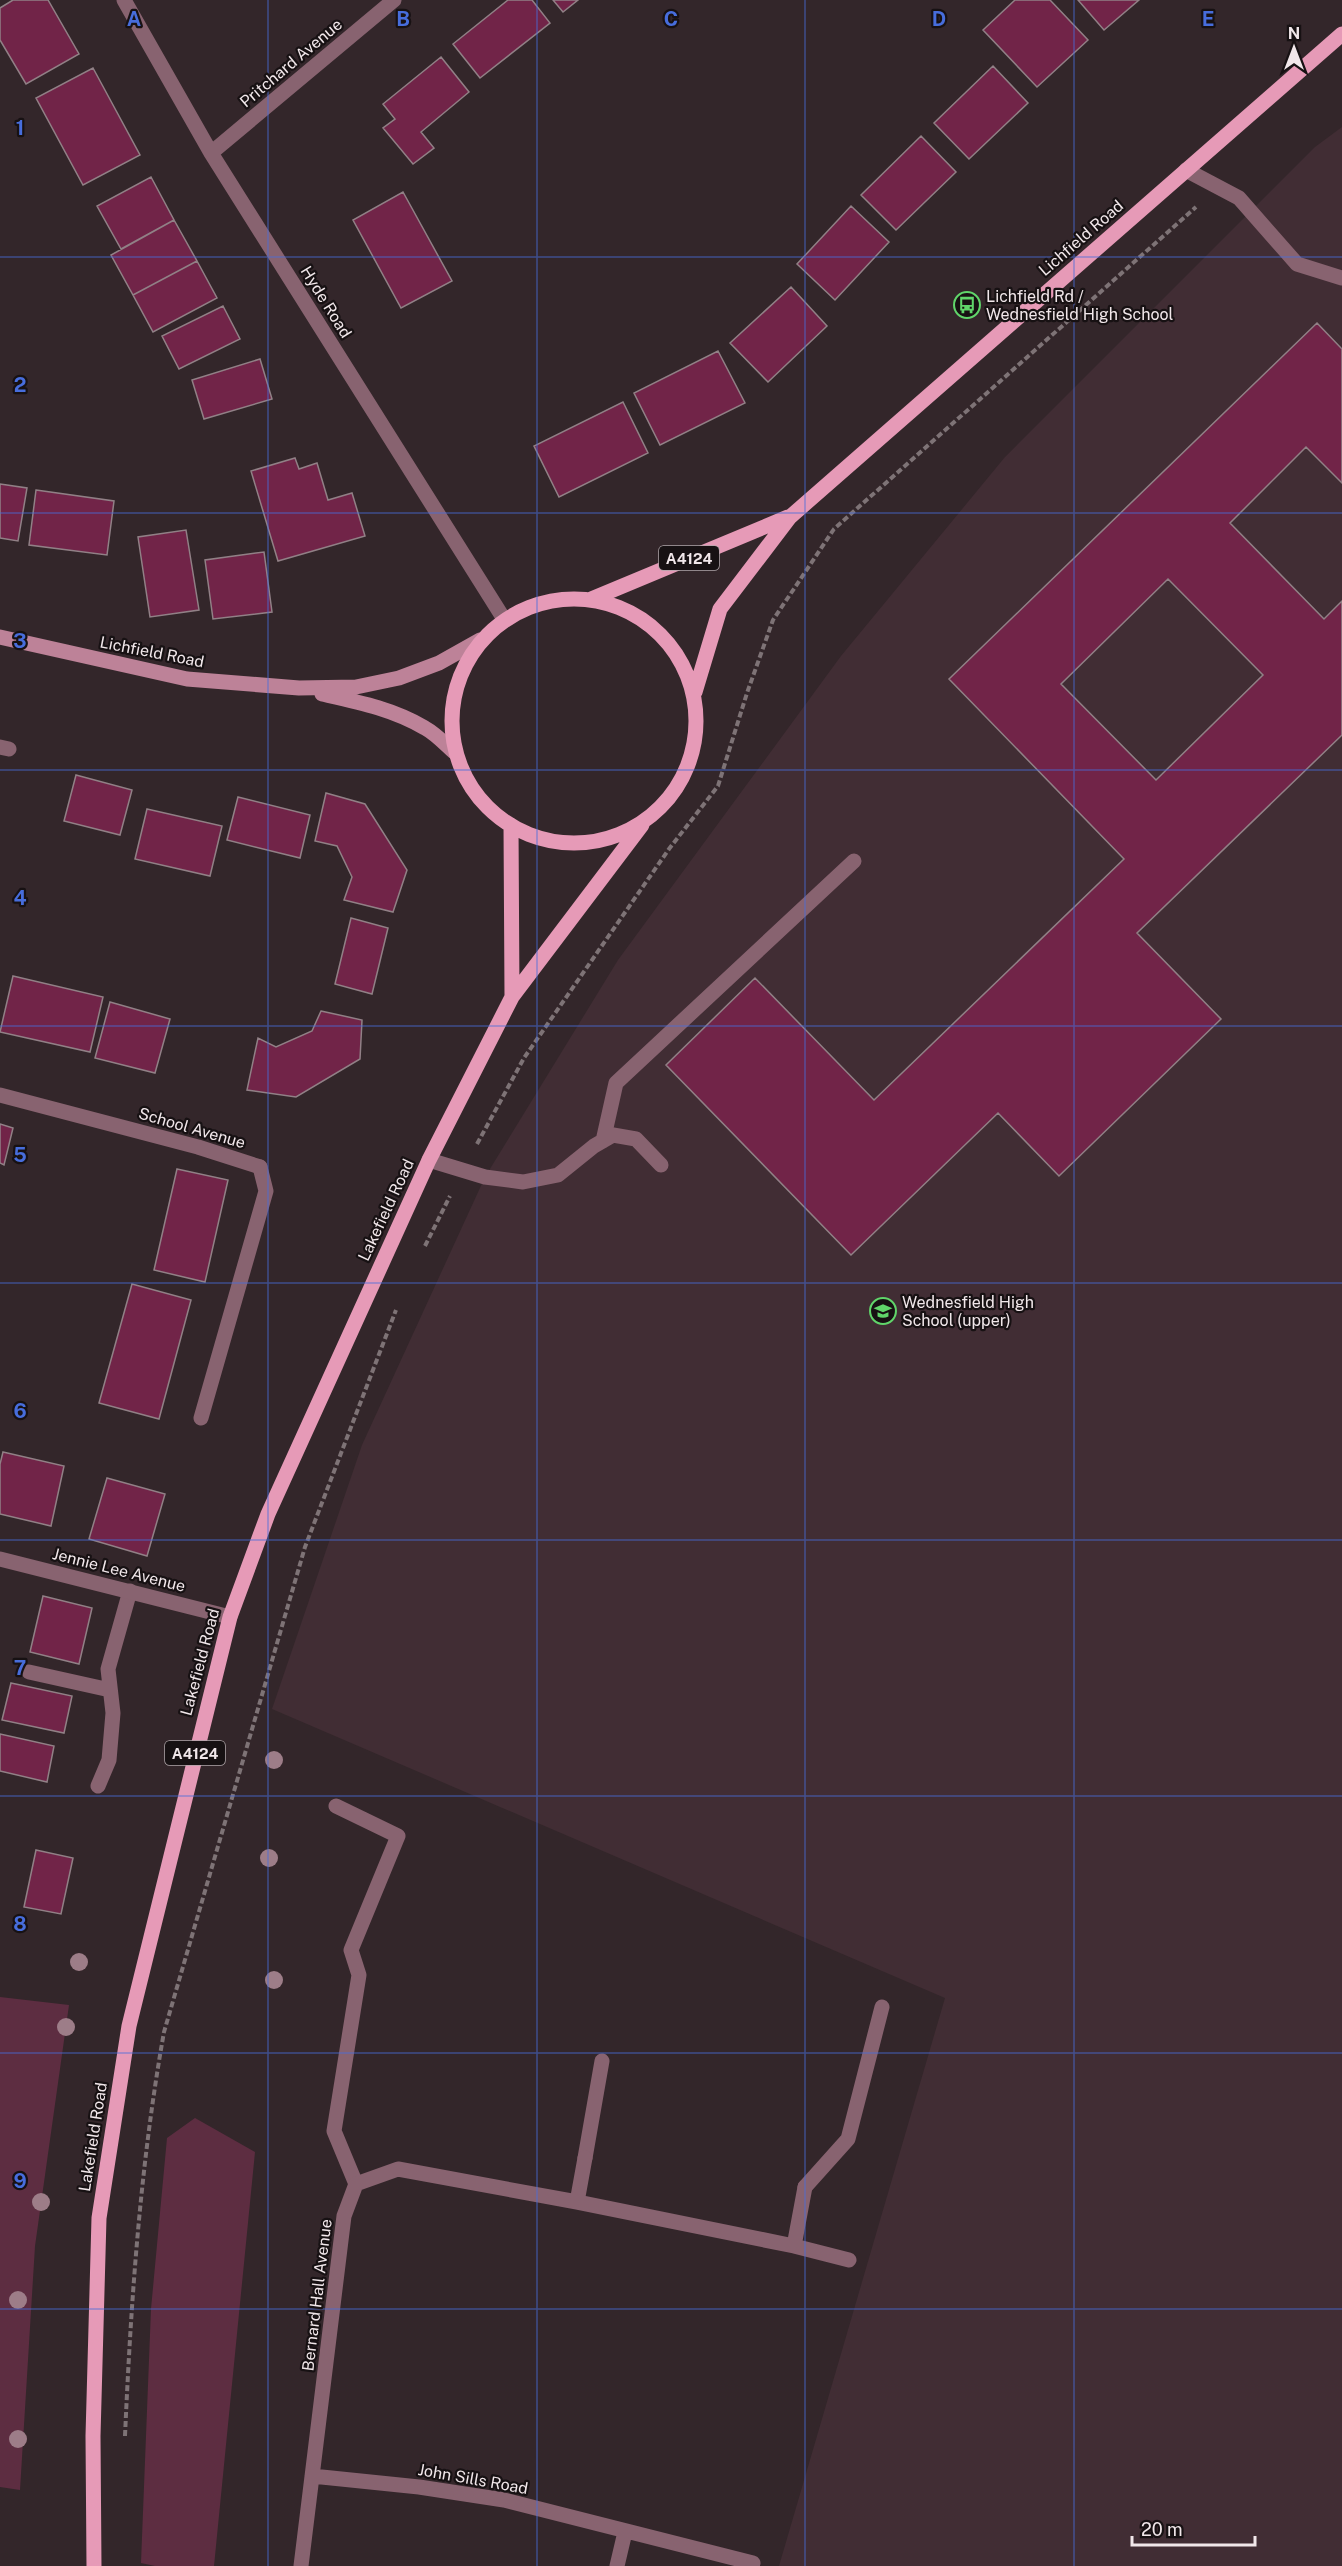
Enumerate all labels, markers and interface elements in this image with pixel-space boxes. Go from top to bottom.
text: A [127,7,141,31]
text: B [396,7,410,31]
text: C [664,7,678,31]
text: D [932,7,946,31]
text: E [1202,7,1214,31]
street label: Pritchard Avenue [236,15,346,111]
north arrow [1264,18,1324,78]
text: N [1288,24,1300,43]
text: 1 [16,116,24,140]
street label: Lichfield Road [1035,196,1127,280]
street label: Hyde Road [296,263,356,341]
place label: Lichfield Rd / Wednesfield High School [986,287,1174,324]
bus stop icon: Lichfield Rd / Wednesfield High School [952,290,982,320]
text: 2 [14,373,26,397]
road number: A4124 [659,546,719,570]
text: 3 [13,629,27,653]
street label: Lichfield Road [98,633,206,671]
text: 4 [13,886,27,910]
street label: School Avenue [136,1104,248,1152]
text: 5 [13,1143,27,1167]
street label: Lakefield Road [354,1156,418,1264]
place label: Wednesfield High School (upper) [902,1293,1034,1330]
school or university icon: Wednesfield High School (upper) [868,1296,898,1326]
text: 6 [13,1399,27,1423]
street label: Jennie Lee Avenue [51,1544,187,1596]
street label: Lakefield Road [177,1606,223,1718]
text: 7 [14,1656,26,1680]
road number: A4124 [165,1741,225,1765]
text: 8 [13,1912,27,1936]
street label: Lakefield Road [75,2081,111,2193]
text: 9 [13,2169,27,2193]
street label: Bernard Hall Avenue [298,2218,336,2372]
street label: John Sills Road [416,2460,530,2498]
scale bar [1132,2509,1255,2547]
text: 20 m [1141,2519,1183,2540]

